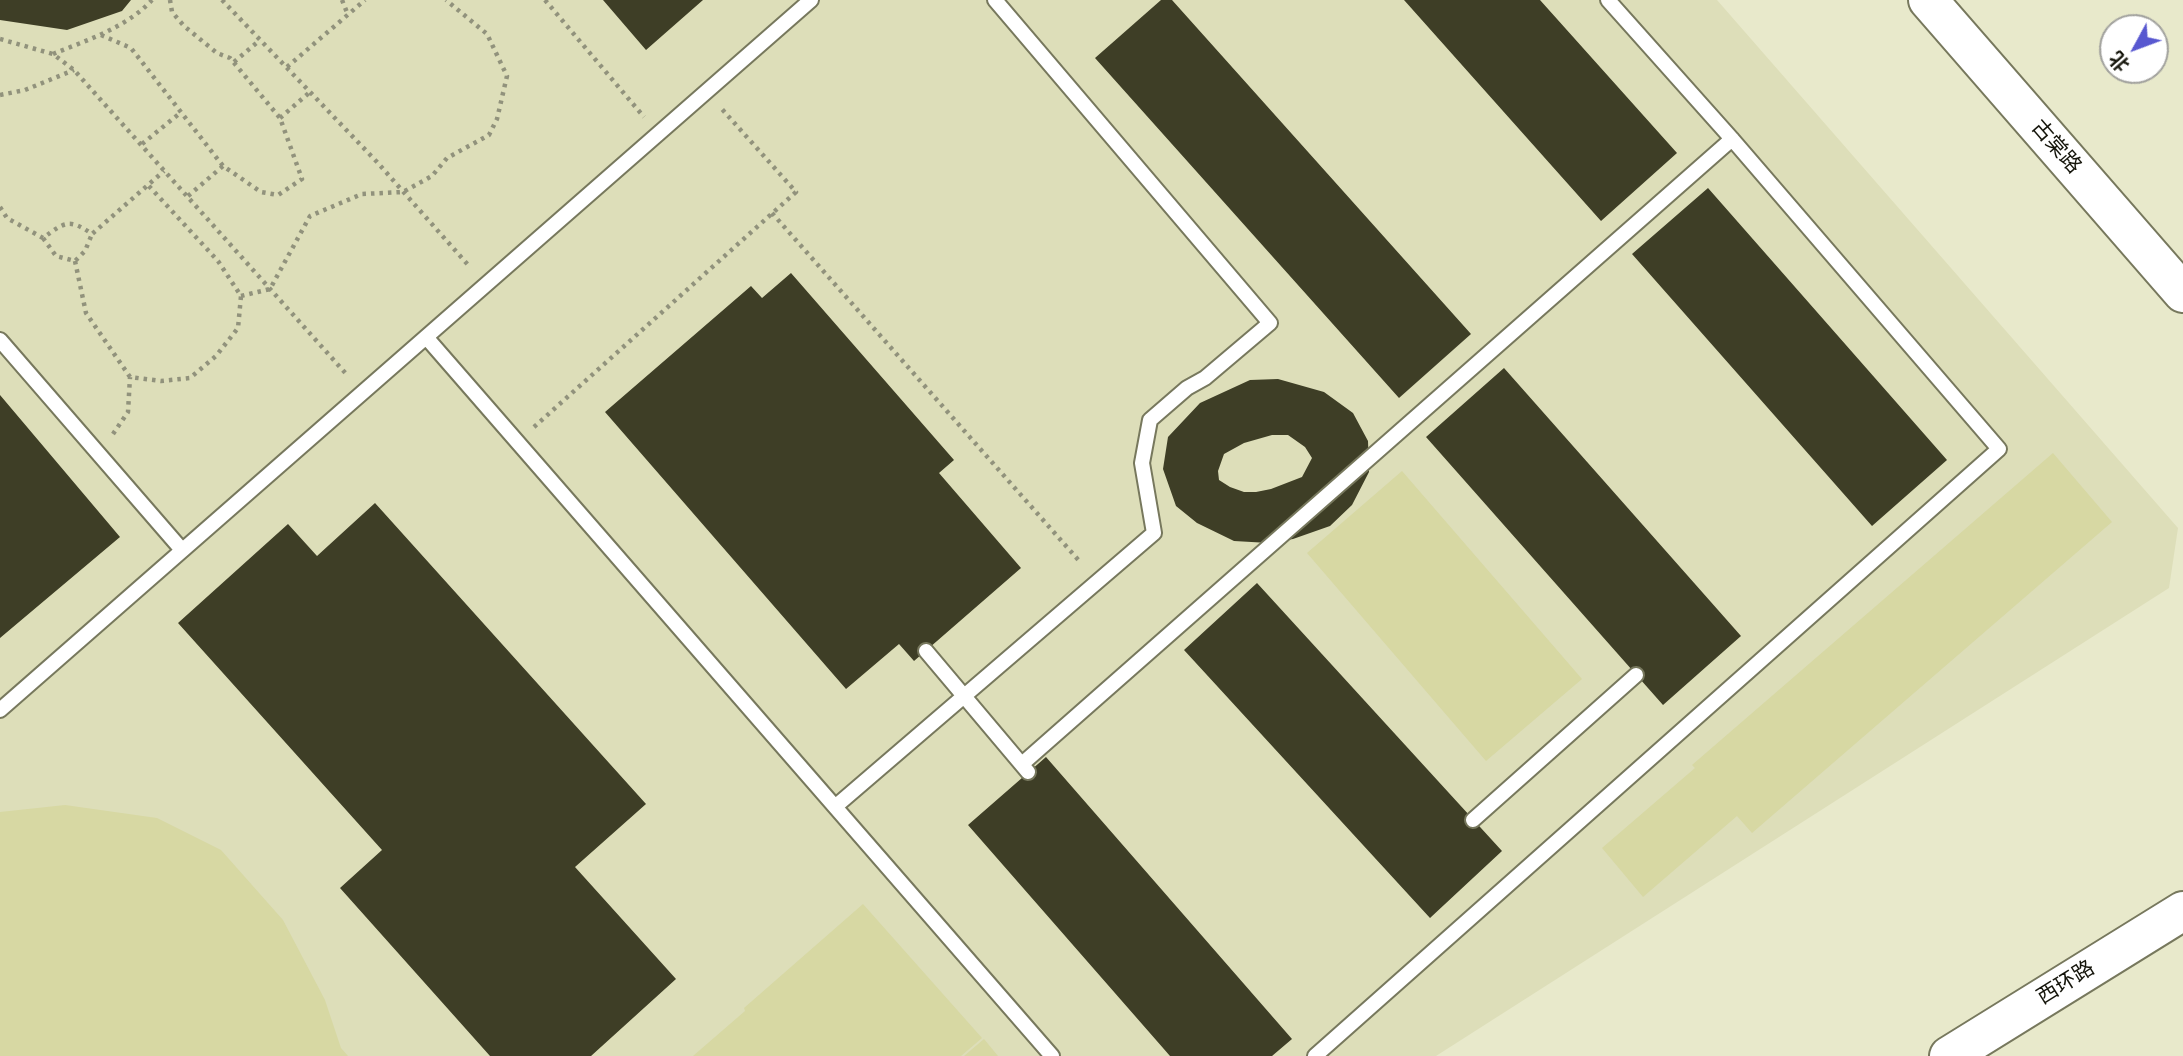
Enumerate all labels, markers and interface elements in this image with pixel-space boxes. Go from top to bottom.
north arrow [2099,14,2169,84]
text: 北 [2105,47,2134,76]
street label: 古棠路 [2026,115,2086,179]
street label: 西环路 [2033,956,2099,1010]

